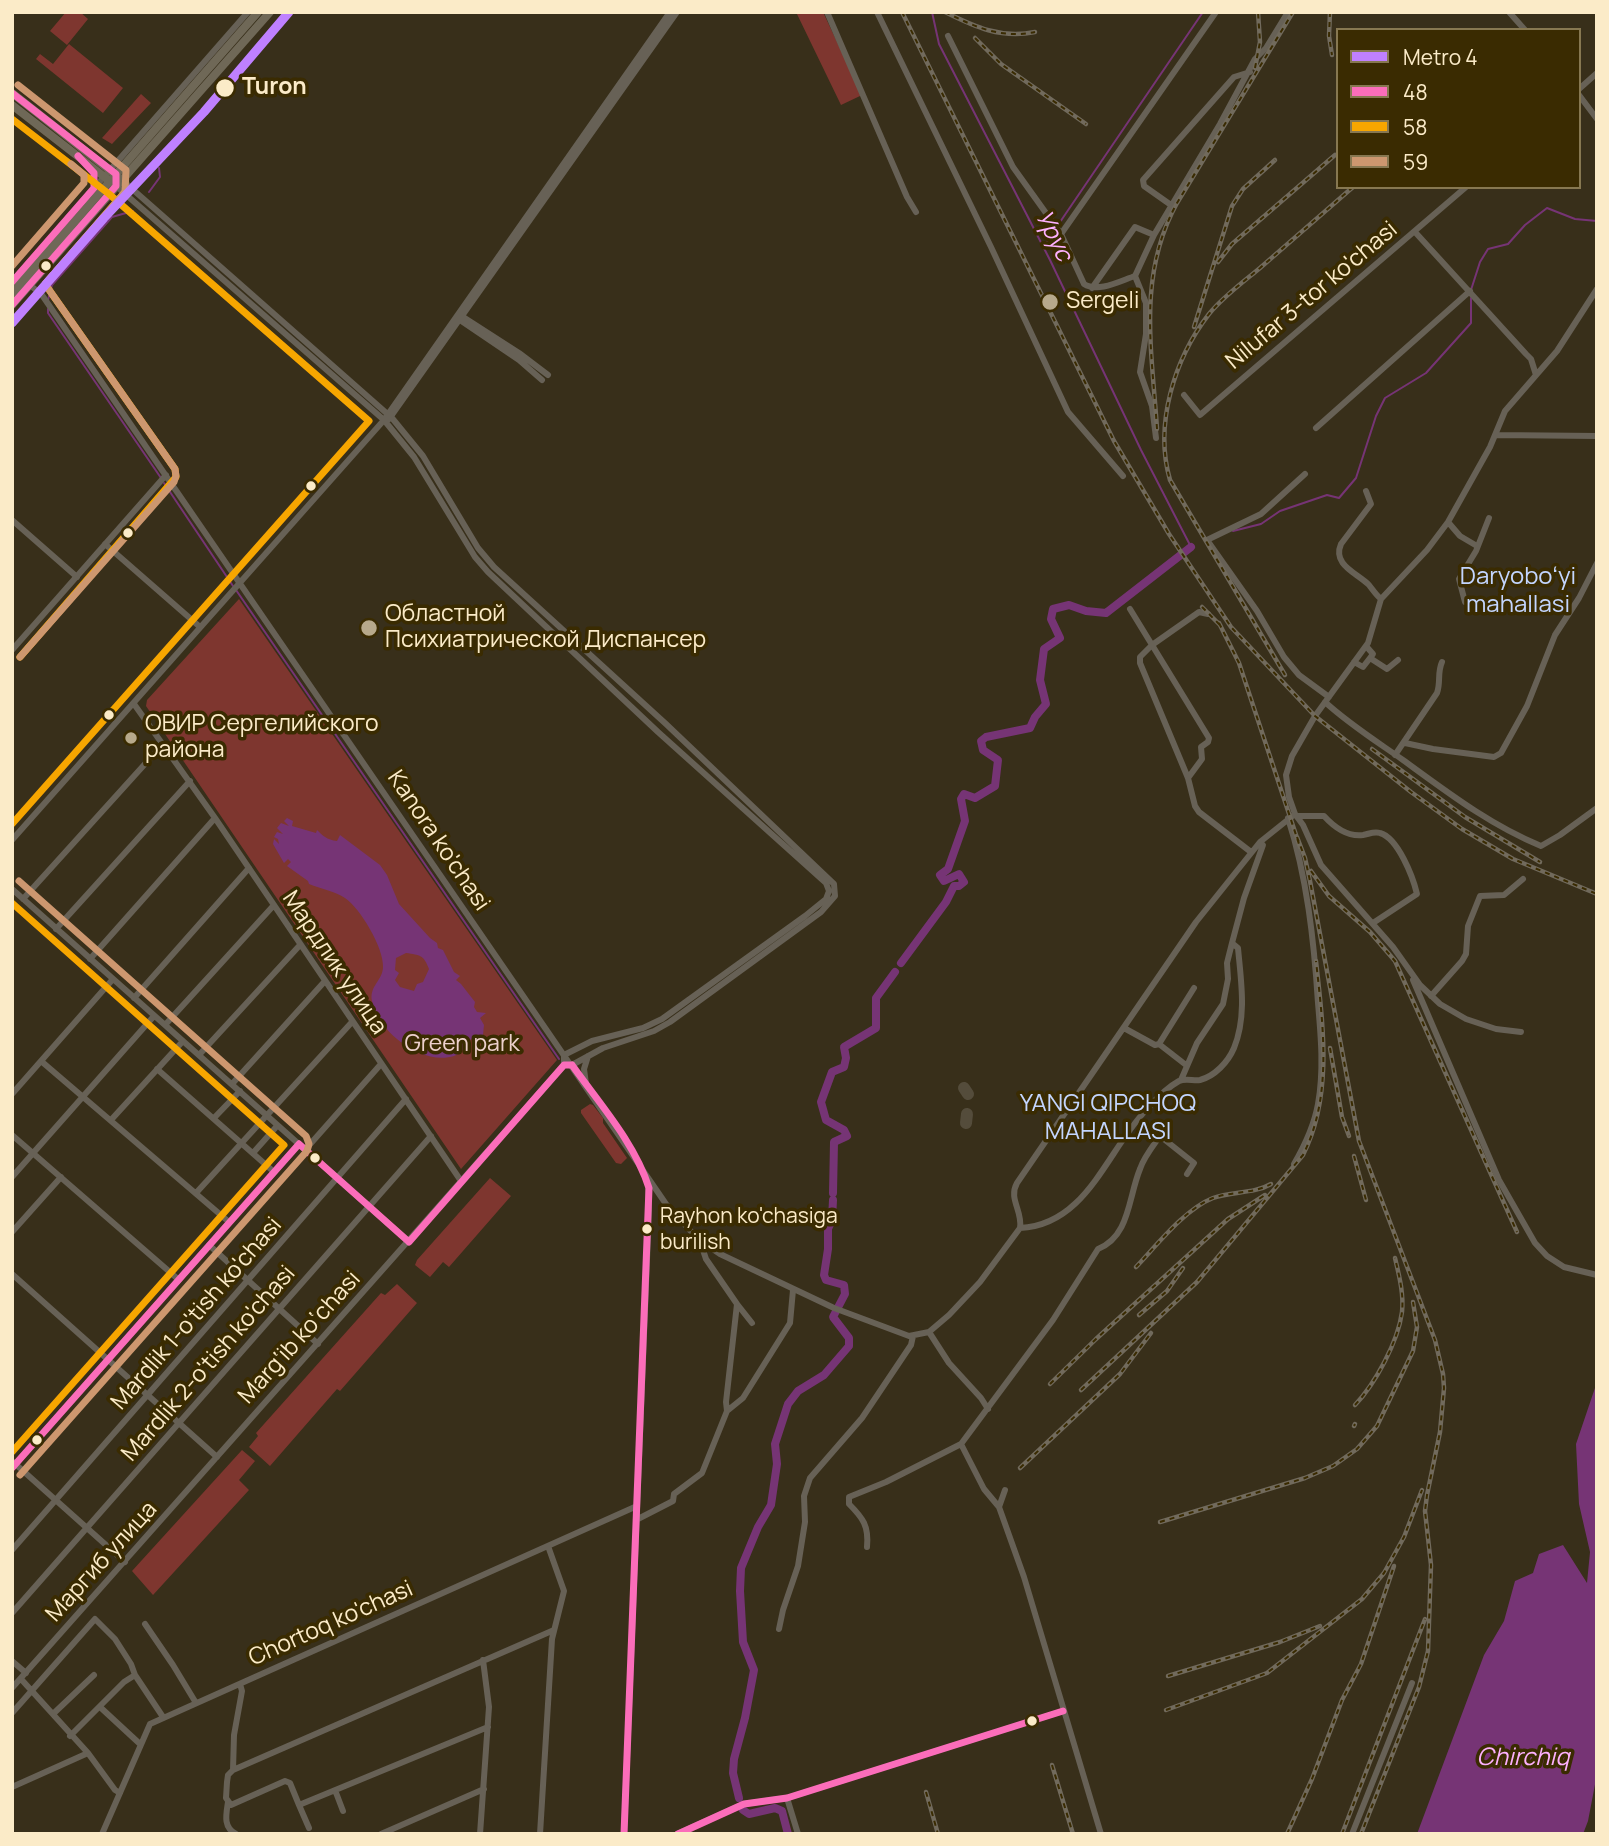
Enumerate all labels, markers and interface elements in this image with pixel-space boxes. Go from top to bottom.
legend [1336,28,1581,189]
text: Metro 4 [1403,43,1478,71]
place label: Turon [242,74,307,102]
marker: Turon [214,77,236,99]
text: 48 [1403,78,1428,106]
text: 58 [1403,113,1427,141]
text: 59 [1403,148,1428,176]
water label: Урус [1028,206,1078,266]
street label: Nilufar 3-tor ko'chasi [1221,216,1403,376]
unlabelled marker [39,259,53,273]
place label: Sergeli [1066,288,1139,316]
marker: Sergeli [1040,292,1060,312]
unlabelled marker [304,479,318,493]
unlabelled marker [121,526,135,540]
district label: Daryoboʻyi mahallasi [1458,563,1578,619]
place label: Областной Психиатрической Диспансер [385,601,706,655]
marker: Областной Психиатрической Диспансер [359,618,379,638]
unlabelled marker [102,708,116,722]
place label: ОВИР Сергелийского района [145,711,379,765]
marker: ОВИР Сергелийского района [123,730,139,746]
street label: Kanora ko'chasi [381,766,495,916]
street label: Мардлик улица [276,886,392,1040]
park label: Green park [404,1031,520,1059]
district label: YANGI QIPCHOQ MAHALLASI [1008,1090,1208,1146]
unlabelled marker [308,1151,322,1165]
place label: Rayhon ko'chasiga burilish [660,1204,838,1254]
street label: Mardlik 1-o'tish ko'chasi [106,1212,288,1416]
marker: Rayhon ko'chasiga burilish [640,1222,654,1236]
street label: Mardlik 2-o'tish ko'chasi [117,1261,301,1467]
street label: Marg‘ib ko‘chasi [233,1266,367,1410]
unlabelled marker [30,1433,44,1447]
street label: Маргиб улица [41,1496,163,1628]
street label: Chortoq ko'chasi [245,1575,417,1673]
unlabelled marker [1025,1714,1039,1728]
water label: Chirchiq [1477,1744,1569,1772]

